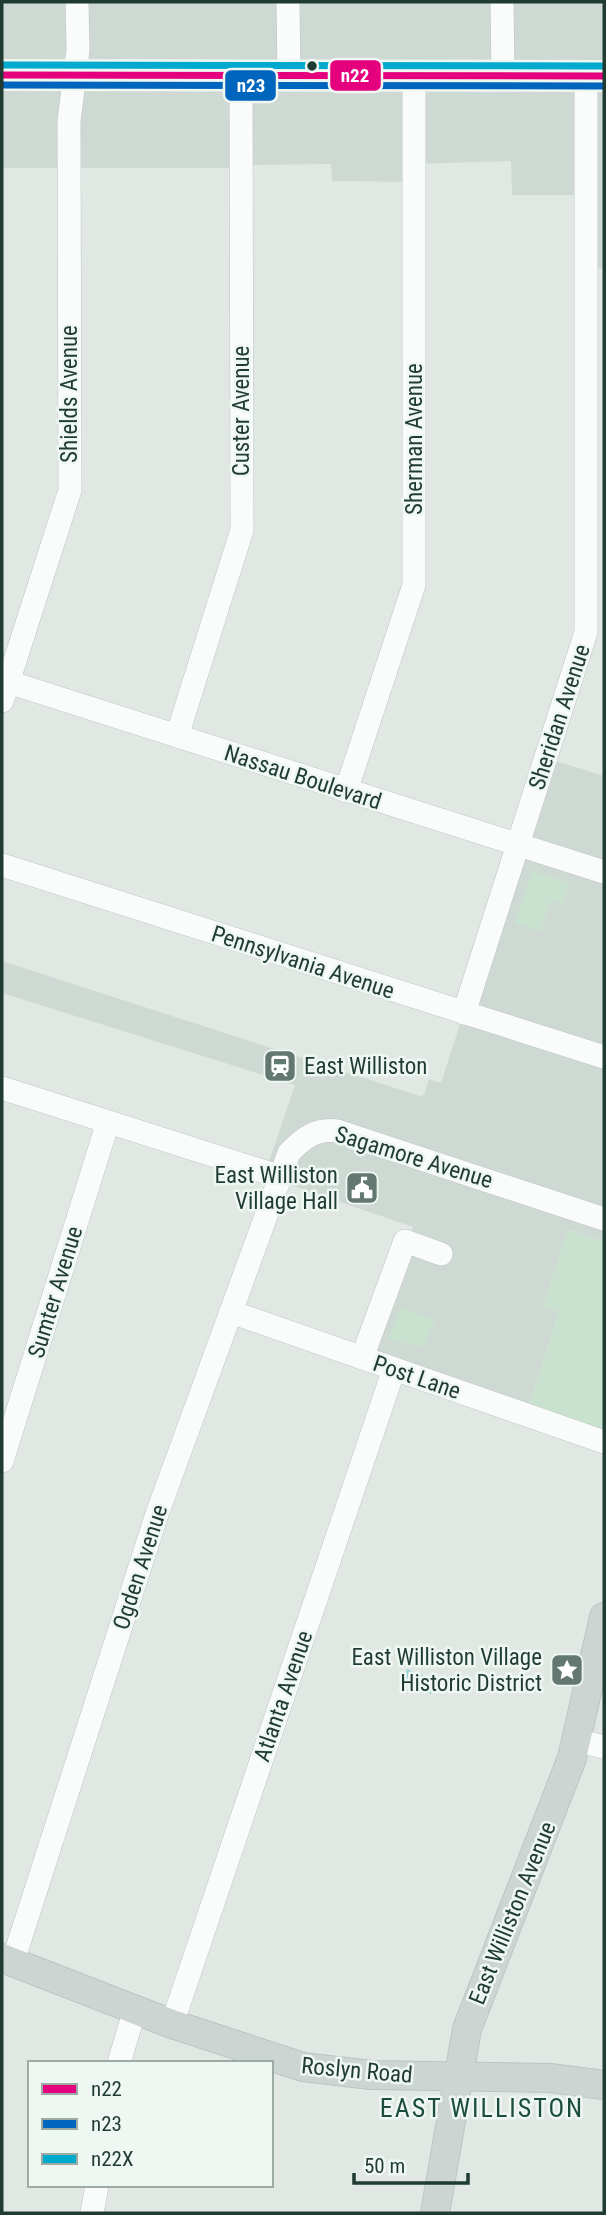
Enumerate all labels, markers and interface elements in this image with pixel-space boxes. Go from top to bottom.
unlabelled marker [305,59,319,73]
line badge: n22 [329,59,382,92]
text: n22 [341,64,369,87]
line badge: n23 [224,69,277,102]
text: n23 [237,74,265,97]
street label: Shields Avenue [56,325,83,463]
street label: Custer Avenue [228,346,255,476]
street label: Sherman Avenue [401,363,428,515]
street label: Sheridan Avenue [523,641,596,793]
street label: Nassau Boulevard [221,739,385,816]
street label: Pennsylvania Avenue [208,920,398,1005]
station icon: East Williston [261,1047,299,1085]
place label: East Williston [304,1053,427,1080]
street label: Sagamore Avenue [332,1121,496,1194]
place label: East Williston Village Hall [215,1162,338,1215]
public building icon: East Williston Village Hall [343,1169,381,1207]
street label: Sumter Avenue [23,1223,88,1361]
street label: Post Lane [370,1350,464,1405]
street label: Ogden Avenue [108,1501,173,1633]
street label: Atlanta Avenue [248,1627,318,1765]
place label: East Williston Village Historic District [351,1644,542,1697]
place icon: East Williston Village Historic District [548,1651,586,1689]
street label: East Williston Avenue [463,1818,561,2009]
street label: Roslyn Road [300,2052,414,2089]
legend [28,2061,273,2187]
text: n22 [91,2077,122,2101]
district label: EAST WILLISTON [380,2093,584,2123]
text: n23 [91,2112,122,2136]
scale bar [354,2142,468,2186]
text: n22X [91,2147,133,2171]
text: 50 m [364,2154,405,2178]

